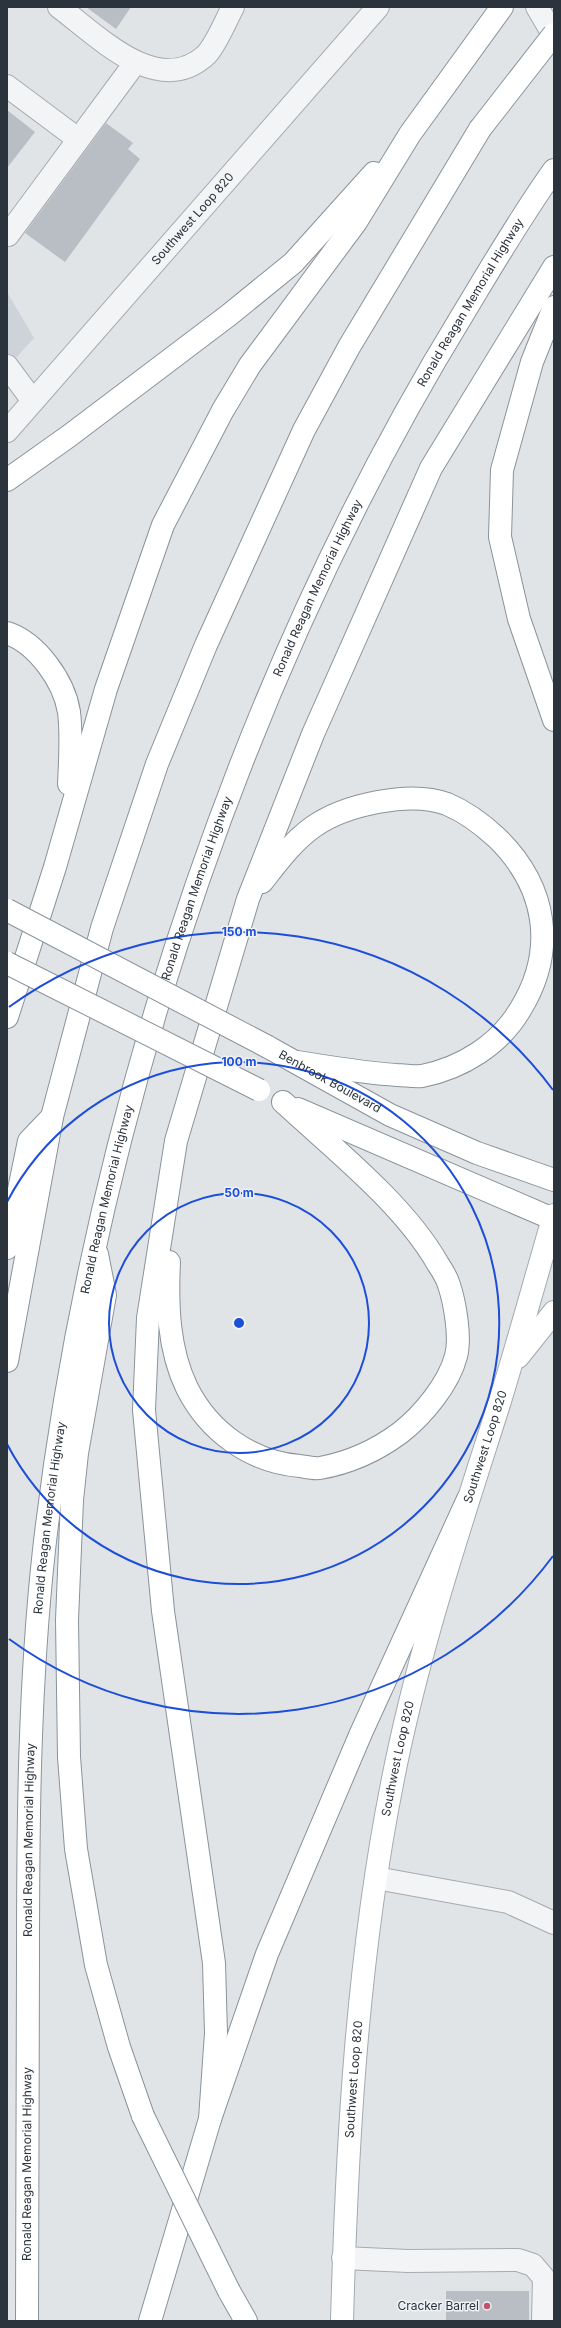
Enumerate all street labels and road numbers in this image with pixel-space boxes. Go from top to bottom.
street label: Southwest Loop 820 [148,169,237,268]
street label: Ronald Reagan Memorial Highway [414,215,527,389]
street label: Ronald Reagan Memorial Highway [270,496,365,679]
street label: Ronald Reagan Memorial Highway [158,794,235,982]
street label: Benbrook Boulevard [276,1047,384,1116]
street label: Ronald Reagan Memorial Highway [77,1103,136,1295]
street label: Southwest Loop 820 [460,1388,510,1505]
street label: Ronald Reagan Memorial Highway [30,1420,69,1615]
street label: Southwest Loop 820 [378,1699,417,1817]
street label: Ronald Reagan Memorial Highway [20,1743,38,1937]
street label: Southwest Loop 820 [342,2020,365,2138]
street label: Ronald Reagan Memorial Highway [19,2067,34,2261]

